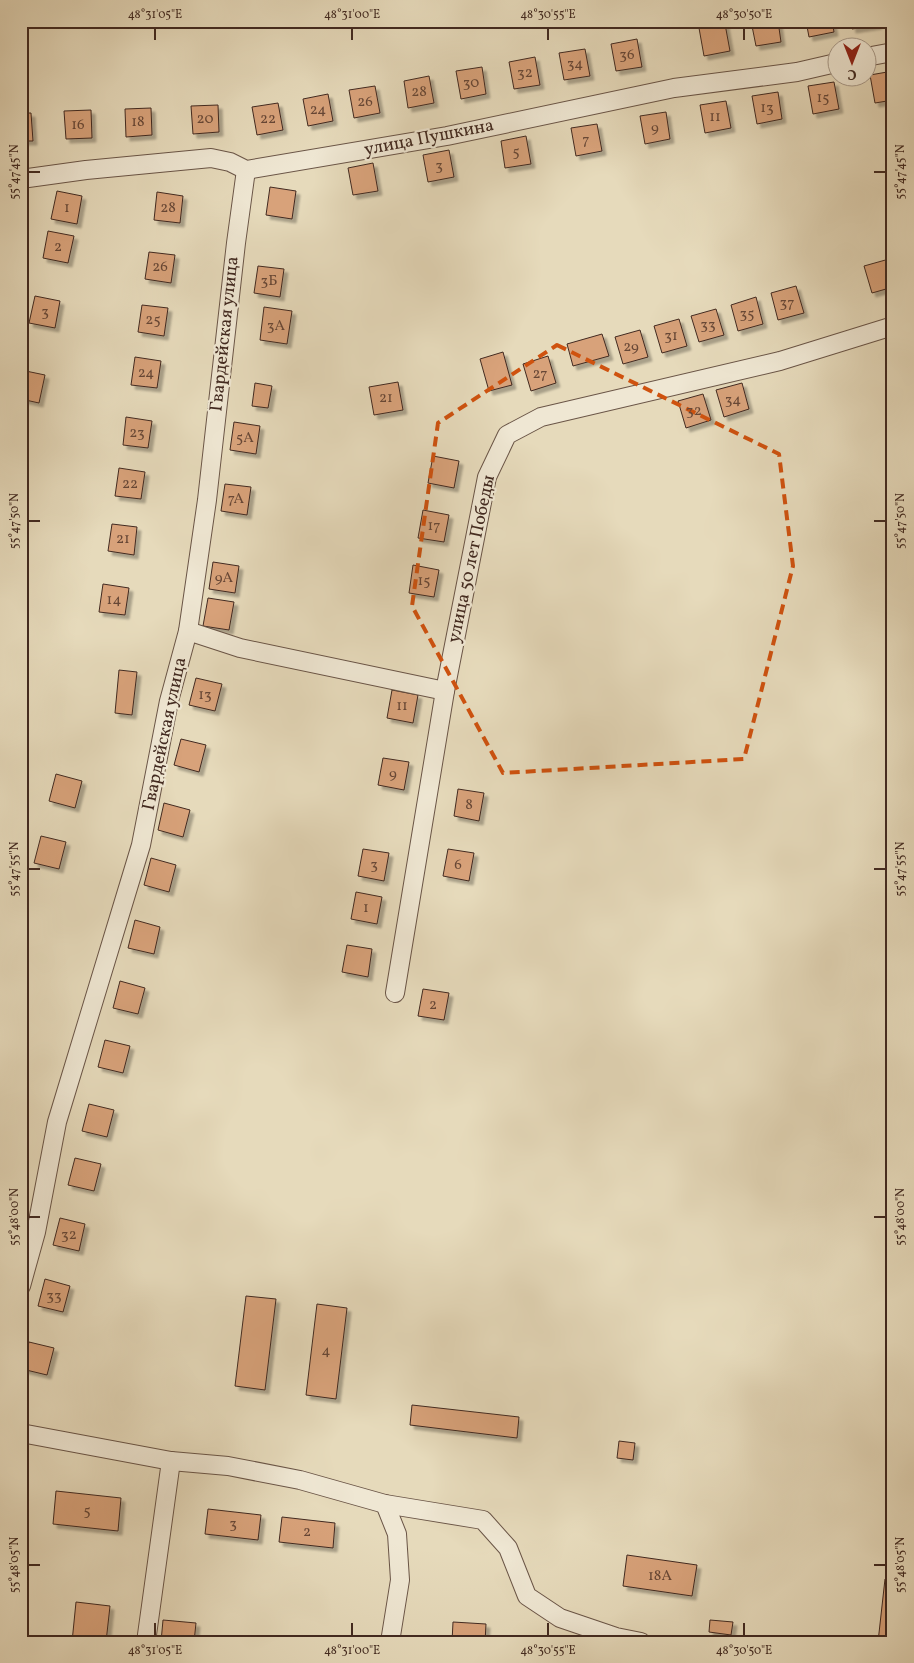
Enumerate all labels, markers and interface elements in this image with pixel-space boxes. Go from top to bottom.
text: 48°31'05"E [128,7,182,23]
text: 48°31'00"E [324,7,380,23]
text: 48°30'55"E [520,7,576,23]
text: 48°30'50"E [716,7,772,23]
north arrow [826,38,876,88]
house number: 36 [619,45,635,66]
house number: 34 [567,54,583,75]
house number: 32 [517,63,533,84]
text: С [847,64,857,83]
house number: 30 [463,73,479,94]
house number: 28 [411,82,427,103]
house number: 15 [816,88,830,109]
house number: 26 [357,92,373,113]
house number: 13 [760,98,774,119]
house number: 24 [310,100,326,121]
house number: 11 [709,107,721,128]
house number: 20 [197,109,213,130]
house number: 22 [260,109,276,130]
house number: 18 [131,112,145,133]
street label: улица Пушкина [362,113,496,163]
house number: 16 [71,115,85,136]
house number: 9 [651,118,659,139]
house number: 7 [582,130,590,151]
house number: 5 [512,142,520,163]
text: 55°47'45"N [7,144,23,200]
text: 55°47'45"N [893,144,909,200]
house number: 3 [435,156,443,177]
house number: 1 [64,198,70,219]
house number: 28 [160,198,176,219]
house number: 2 [54,237,62,258]
street label: Гвардейская улица [204,255,246,413]
house number: 26 [152,257,168,278]
house number: 3Б [261,271,277,292]
house number: 37 [780,293,794,314]
house number: 3 [41,302,49,323]
house number: 35 [740,304,754,325]
house number: 25 [145,310,161,331]
house number: 33 [700,315,716,336]
house number: 3А [267,316,286,337]
house number: 31 [664,326,678,347]
house number: 29 [623,337,639,358]
house number: 24 [138,363,154,384]
house number: 27 [533,364,547,385]
house number: 21 [379,388,393,409]
house number: 34 [725,390,741,411]
house number: 32 [686,401,702,422]
house number: 23 [129,423,145,444]
house number: 5А [236,428,254,449]
street label: улица 50 лет Победы [442,472,502,645]
house number: 22 [122,474,138,495]
house number: 7А [228,489,245,510]
text: 55°47'50"N [7,493,23,549]
text: 55°47'50"N [893,493,909,549]
house number: 17 [427,516,441,537]
house number: 21 [116,529,130,550]
house number: 9А [215,568,234,589]
house number: 15 [417,571,431,592]
house number: 14 [107,590,121,611]
street label: Гвардейская улица [137,655,193,813]
house number: 13 [198,685,212,706]
house number: 11 [396,696,408,717]
house number: 9 [389,764,397,785]
house number: 8 [465,795,473,816]
text: 55°47'55"N [7,841,23,897]
text: 55°47'55"N [893,841,909,897]
house number: 3 [370,855,378,876]
house number: 6 [454,855,462,876]
house number: 1 [363,898,369,919]
house number: 2 [429,995,437,1016]
text: 55°48'00"N [7,1188,23,1246]
text: 55°48'00"N [893,1188,909,1246]
house number: 32 [61,1225,77,1246]
house number: 33 [46,1286,62,1307]
house number: 4 [322,1341,331,1362]
house number: 5 [83,1501,91,1522]
house number: 3 [229,1514,237,1535]
house number: 2 [303,1522,311,1543]
text: 55°48'05"N [7,1537,23,1593]
text: 55°48'05"N [893,1537,909,1593]
house number: 18А [648,1566,672,1587]
text: 48°31'05"E [128,1643,182,1659]
text: 48°31'00"E [324,1643,380,1659]
text: 48°30'55"E [520,1643,576,1659]
text: 48°30'50"E [716,1643,772,1659]

